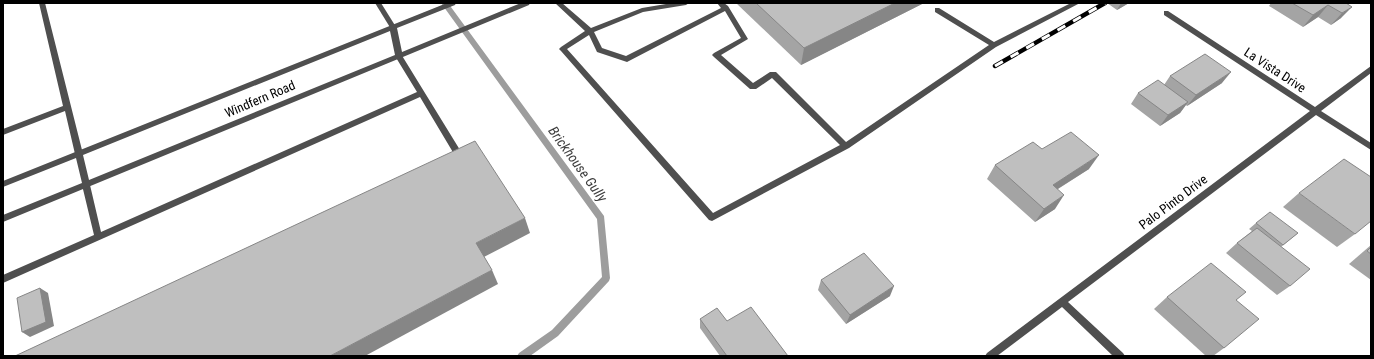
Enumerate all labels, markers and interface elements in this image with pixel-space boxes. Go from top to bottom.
street label: La Vista Drive [1241,44,1309,96]
street label: Windfern Road [223,77,297,121]
water label: Brickhouse Gully [545,123,611,205]
street label: Palo Pinto Drive [1136,171,1210,233]

